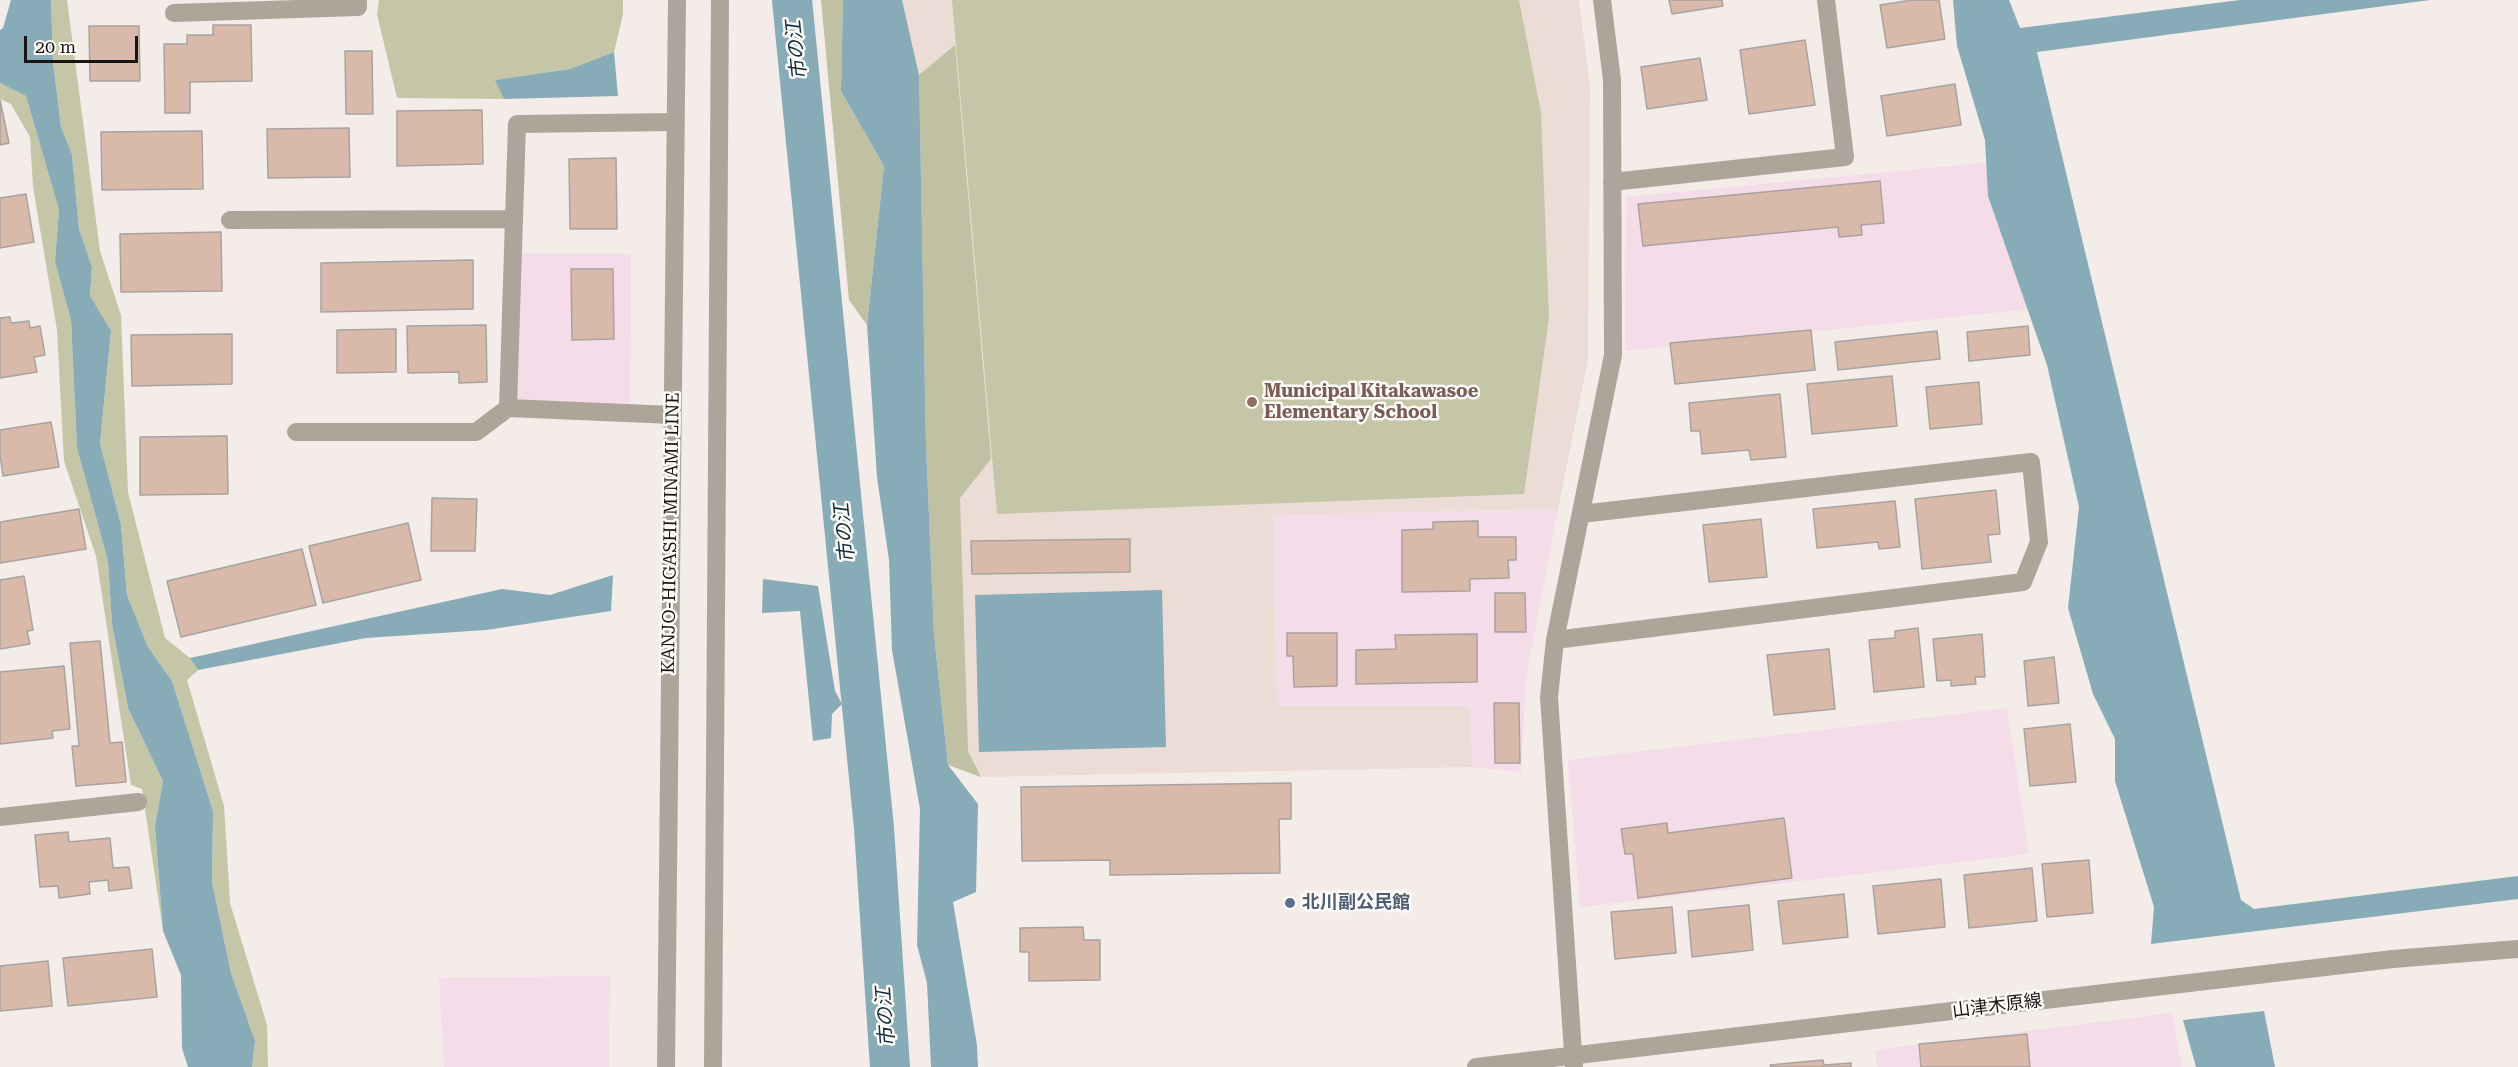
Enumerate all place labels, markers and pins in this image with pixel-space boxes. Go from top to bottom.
place label: Municipal Kitakawasoe Elementary School [1264,381,1478,424]
marker: Municipal Kitakawasoe Elementary School [1245,395,1259,409]
place label: 北川副公民館 [1302,892,1410,914]
marker: 北川副公民館 [1283,896,1297,910]

